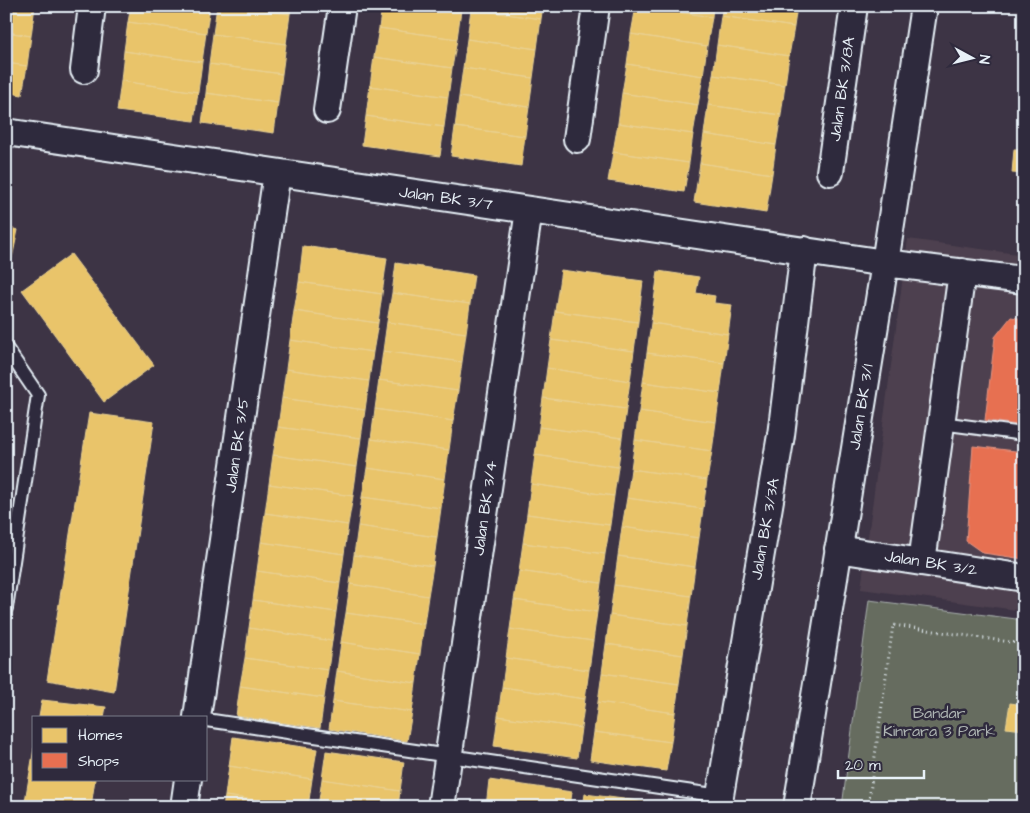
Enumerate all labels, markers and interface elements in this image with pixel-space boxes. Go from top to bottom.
north arrow [948,32,998,82]
street label: Jalan BK 3/8A [824,35,860,143]
text: N [973,54,994,65]
street label: Jalan BK 3/7 [398,181,494,215]
street label: Jalan BK 3/1 [843,363,879,451]
street label: Jalan BK 3/5 [219,395,255,494]
street label: Jalan BK 3/4 [467,459,503,557]
street label: Jalan BK 3/3A [745,476,785,582]
street label: Jalan BK 3/2 [883,545,979,581]
park label: Bandar Kinrara 3 Park [883,702,995,742]
legend [32,716,208,780]
text: Homes [78,725,123,746]
scale bar [838,748,924,780]
text: Shops [78,751,120,772]
text: 20 m [845,755,881,776]

